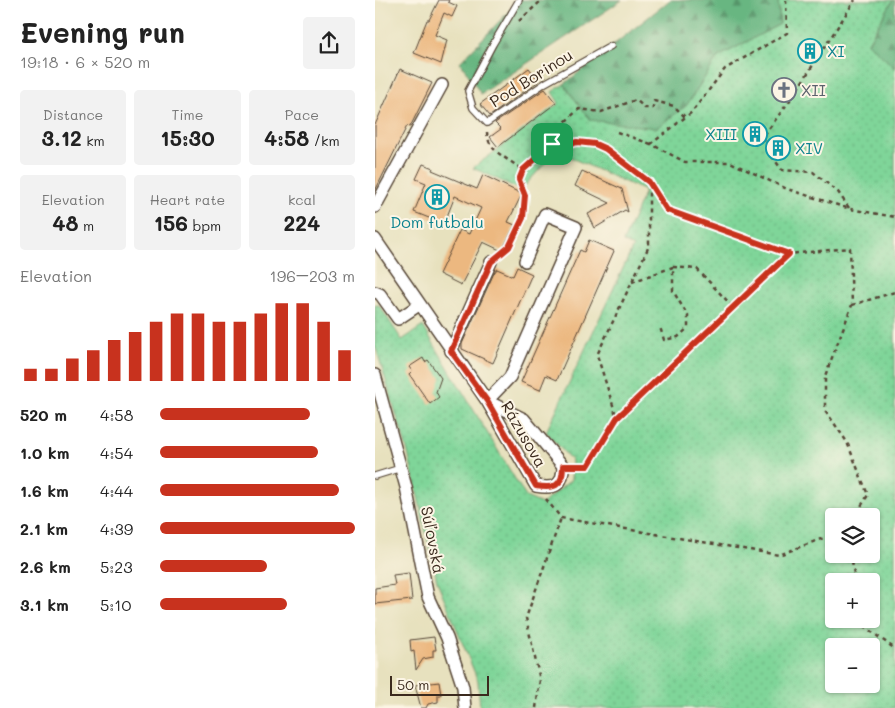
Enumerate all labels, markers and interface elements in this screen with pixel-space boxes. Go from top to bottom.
text: Evening run [20,14,185,50]
button: share [303,17,355,69]
building icon: XI [797,38,823,64]
place label: XI [827,40,845,61]
street label: Pod Borinou [485,44,576,111]
text: 19:18 · 6 × 520 m [20,51,150,72]
church icon: XII [771,77,797,103]
place label: XII [801,79,826,100]
text: Distance [43,105,103,124]
text: Time [172,105,203,124]
text: Pace [285,105,319,124]
building icon: XIII [742,121,768,147]
pin [531,123,573,165]
place label: XIII [705,123,737,144]
text: 3.12 [42,124,82,151]
text: 15:30 [160,124,215,151]
text: 4:58 [264,124,309,151]
icon: arrive [538,130,566,158]
text: km [82,131,105,150]
text: /km [309,131,340,150]
building icon: XIV [765,135,791,161]
place label: XIV [795,137,823,158]
building icon: Dom futbalu [424,184,450,210]
text: Elevation [42,190,105,209]
text: Heart rate [150,190,225,209]
text: kcal [288,190,316,209]
text: 48 [52,209,79,236]
text: 156 [154,209,188,236]
text: 224 [283,209,320,236]
place label: Dom futbalu [390,211,484,232]
text: m [79,216,94,235]
text: bpm [188,216,221,235]
text: Elevation [20,265,92,286]
text: 196–203 m [270,265,355,286]
street label: Rázusova [497,397,552,471]
text: 520 m [20,404,67,425]
text: 4:58 [100,404,133,425]
text: 1.0 km [20,442,69,463]
text: 4:54 [100,442,133,463]
text: 1.6 km [20,480,69,501]
text: 4:44 [100,480,133,501]
street label: Súľovská [417,505,450,575]
map controls [825,508,880,693]
button: layers [825,508,880,563]
text: 2.1 km [20,518,68,539]
text: 4:39 [100,518,133,539]
text: 2.6 km [20,556,71,577]
text: 5:23 [100,556,133,577]
button: + [825,573,880,628]
text: 3.1 km [20,594,69,615]
text: 5:10 [100,594,131,615]
button: − [825,638,880,693]
scale bar [390,673,489,696]
text: 50 m [397,675,429,694]

